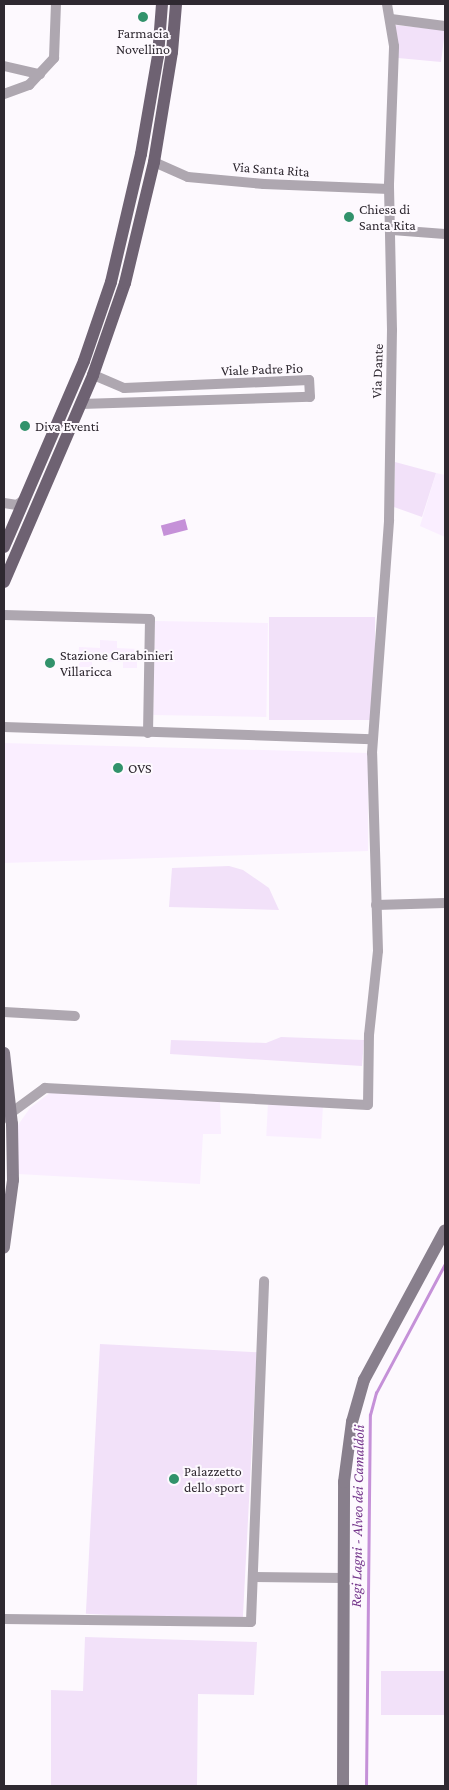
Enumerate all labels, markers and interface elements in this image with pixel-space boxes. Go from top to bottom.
marker: Farmacia Novellino [137,11,149,23]
place label: Farmacia Novellino [116,25,170,58]
street label: Via Santa Rita [232,158,310,180]
place label: Chiesa di Santa Rita [359,201,416,233]
marker: Chiesa di Santa Rita [343,211,355,223]
street label: Via Dante [368,343,386,399]
street label: Viale Padre Pio [221,359,303,379]
place label: Diva Eventi [35,418,99,434]
marker: Diva Eventi [19,420,31,432]
place label: Stazione Carabinieri Villaricca [60,647,173,680]
marker: Stazione Carabinieri Villaricca [44,657,56,669]
place label: OVS [128,760,152,776]
marker: OVS [112,762,124,774]
water label: Regi Lagni - Alveo dei Camaldoli [347,1424,369,1608]
place label: Palazzetto dello sport [184,1463,244,1495]
marker: Palazzetto dello sport [168,1473,180,1485]

